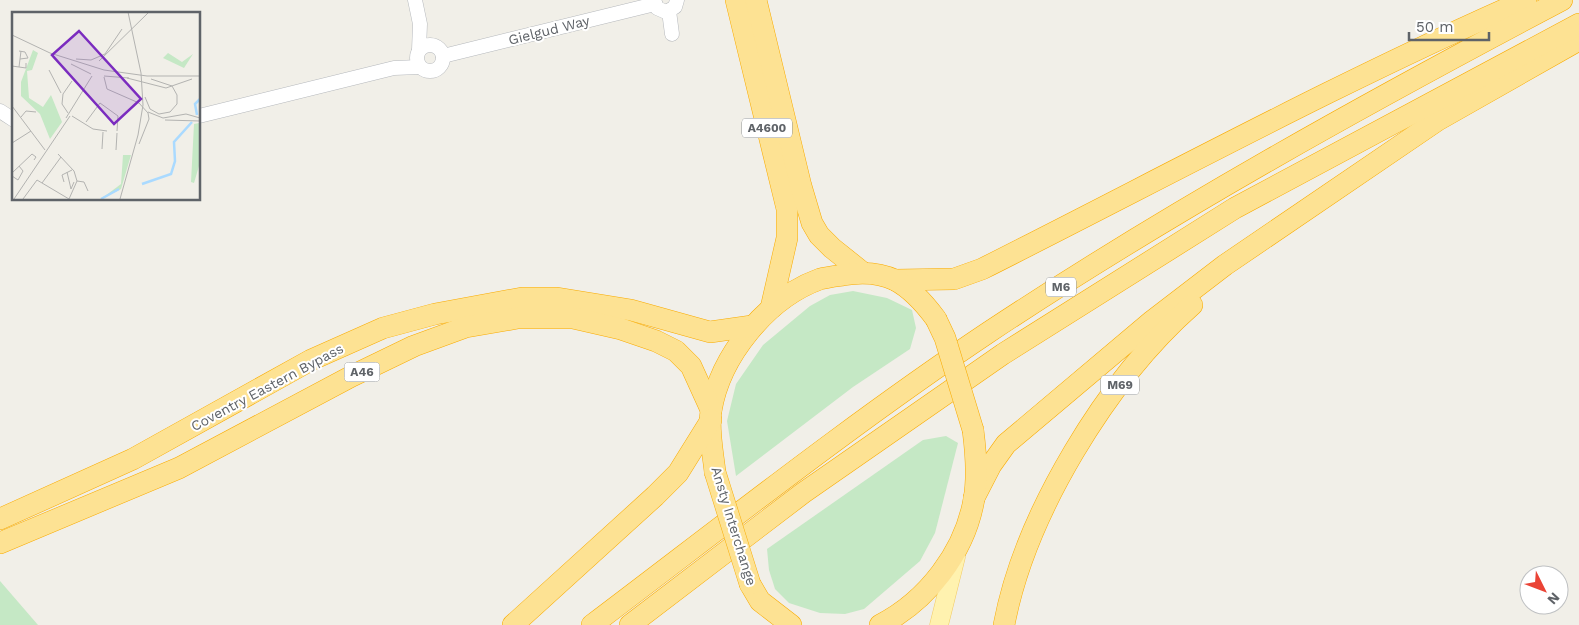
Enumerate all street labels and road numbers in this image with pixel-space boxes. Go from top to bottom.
street label: Gielgud Way [507,12,592,48]
road number: A4600 [742,119,792,138]
road number: M6 [1046,278,1076,296]
street label: Coventry Eastern Bypass [188,340,346,434]
road number: A46 [344,362,380,382]
road number: M69 [1101,376,1139,394]
street label: Ansty Interchange [708,465,760,587]

